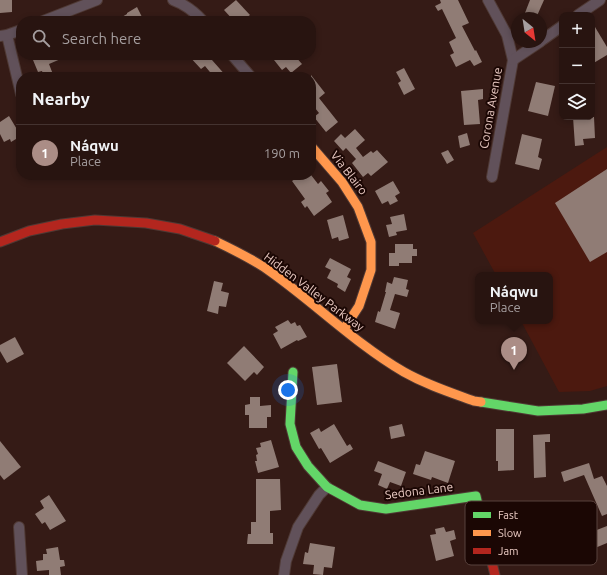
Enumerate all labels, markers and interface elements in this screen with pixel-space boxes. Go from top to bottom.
north arrow [511,12,547,48]
map controls [559,12,595,120]
button: + [559,12,595,48]
search box [16,16,316,60]
icon: search [30,27,52,49]
text: Search here [62,30,141,47]
button: − [559,48,595,84]
street label: Corona Avenue [477,66,504,149]
button: layers [559,84,595,120]
text: Nearby [32,89,90,108]
text: Náqwu [70,137,119,154]
text: 1 [41,146,49,160]
text: 190 m [264,146,300,160]
street label: Via Blairo [328,148,370,197]
text: Place [70,154,101,168]
street label: Hidden Valley Parkway [262,250,367,334]
popup [475,272,553,324]
text: Náqwu [490,283,538,300]
text: Place [490,300,521,314]
pin: 1 [501,337,527,370]
your location [278,380,298,400]
street label: Sedona Lane [384,480,454,501]
legend [465,501,597,565]
text: Fast [498,509,519,521]
text: Slow [498,527,522,539]
text: Jam [498,545,519,557]

